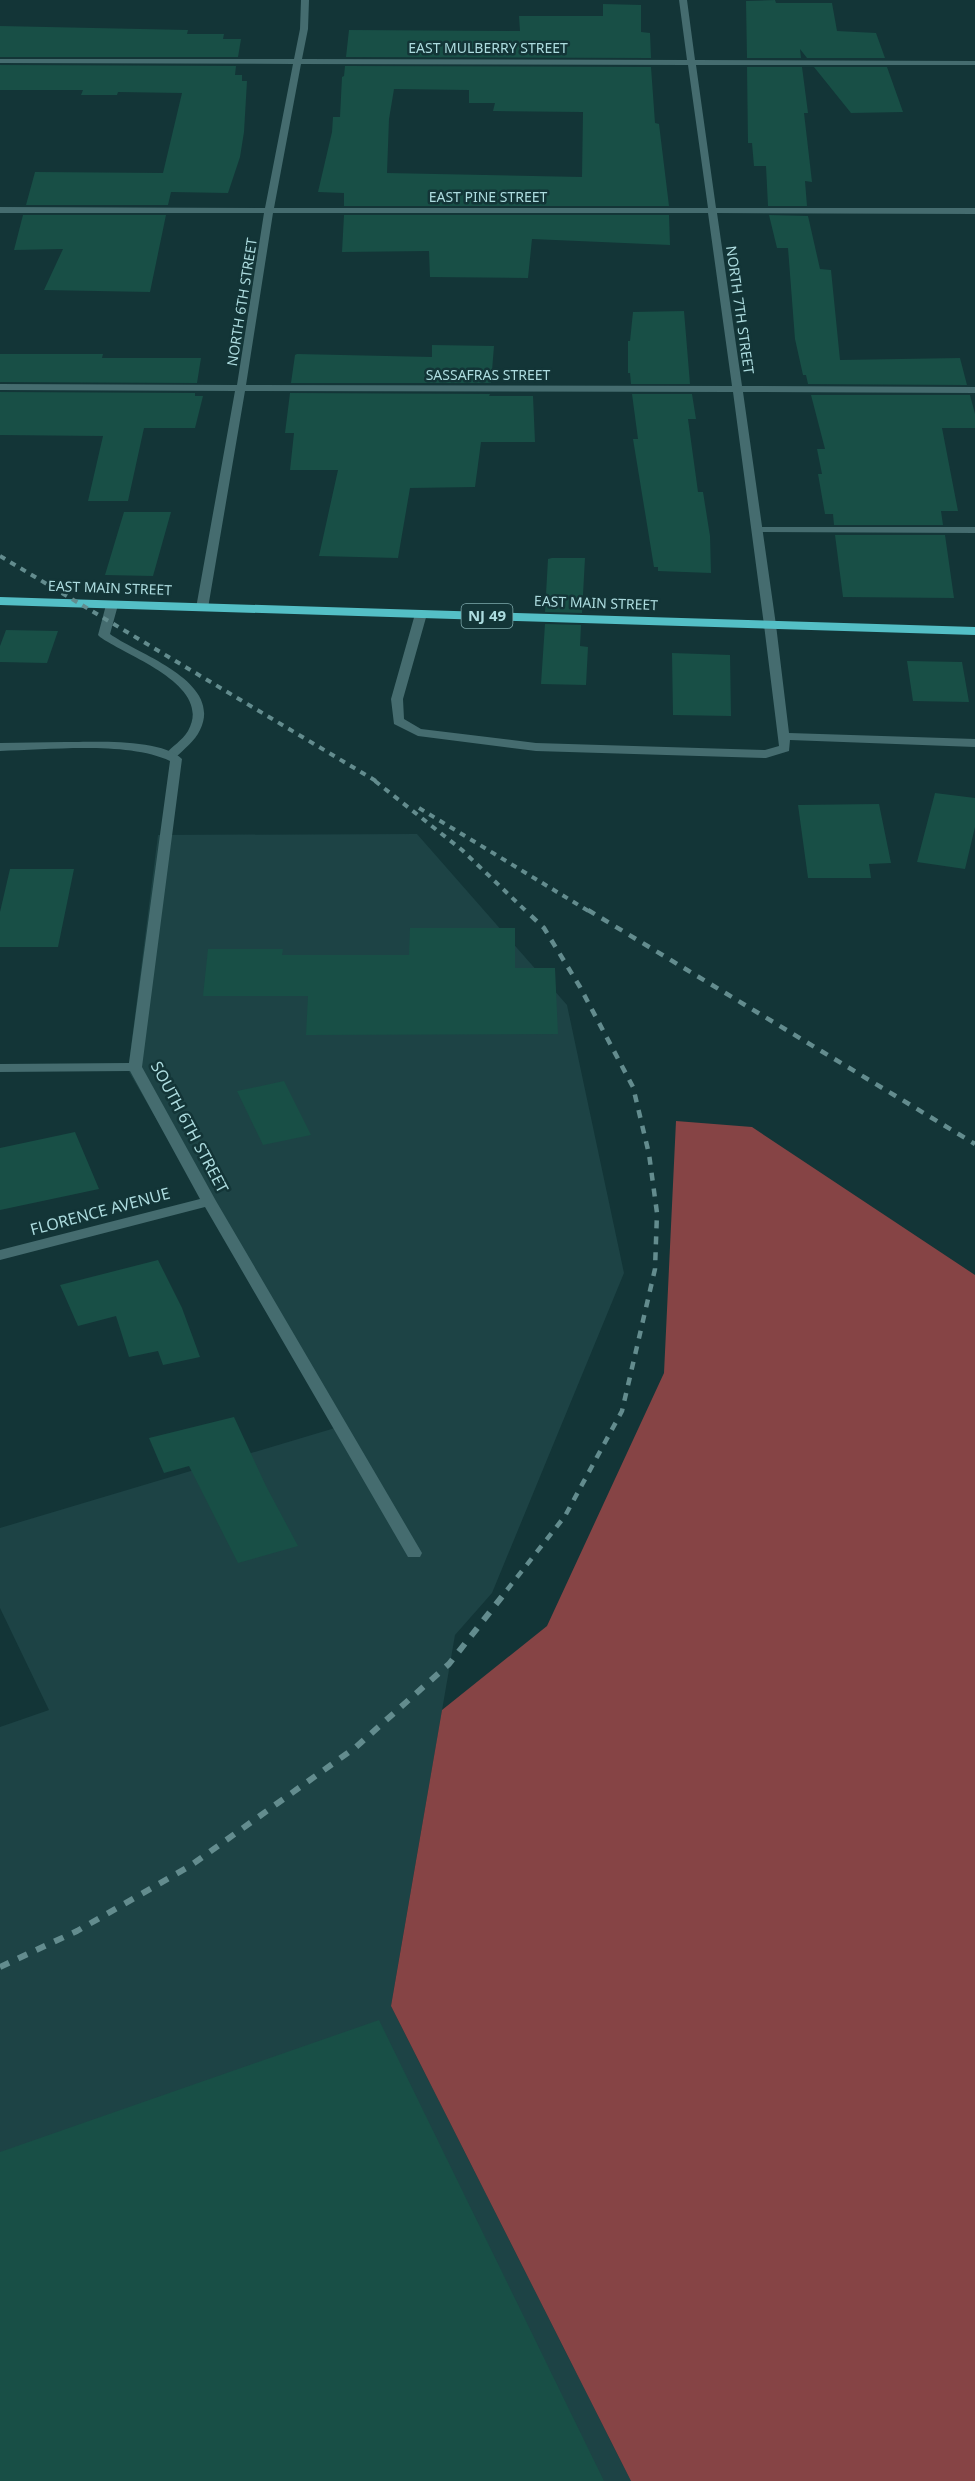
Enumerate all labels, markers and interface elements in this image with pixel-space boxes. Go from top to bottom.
street label: EAST MULBERRY STREET [408,38,568,57]
street label: EAST PINE STREET [429,187,548,206]
street label: NORTH 6TH STREET [222,236,261,367]
street label: NORTH 7TH STREET [722,245,759,376]
street label: SASSAFRAS STREET [426,365,551,384]
street label: EAST MAIN STREET [48,576,173,599]
street label: EAST MAIN STREET [534,591,659,614]
road number: NJ 49 [462,604,512,628]
street label: SOUTH 6TH STREET [146,1057,234,1197]
street label: FLORENCE AVENUE [28,1182,172,1240]

